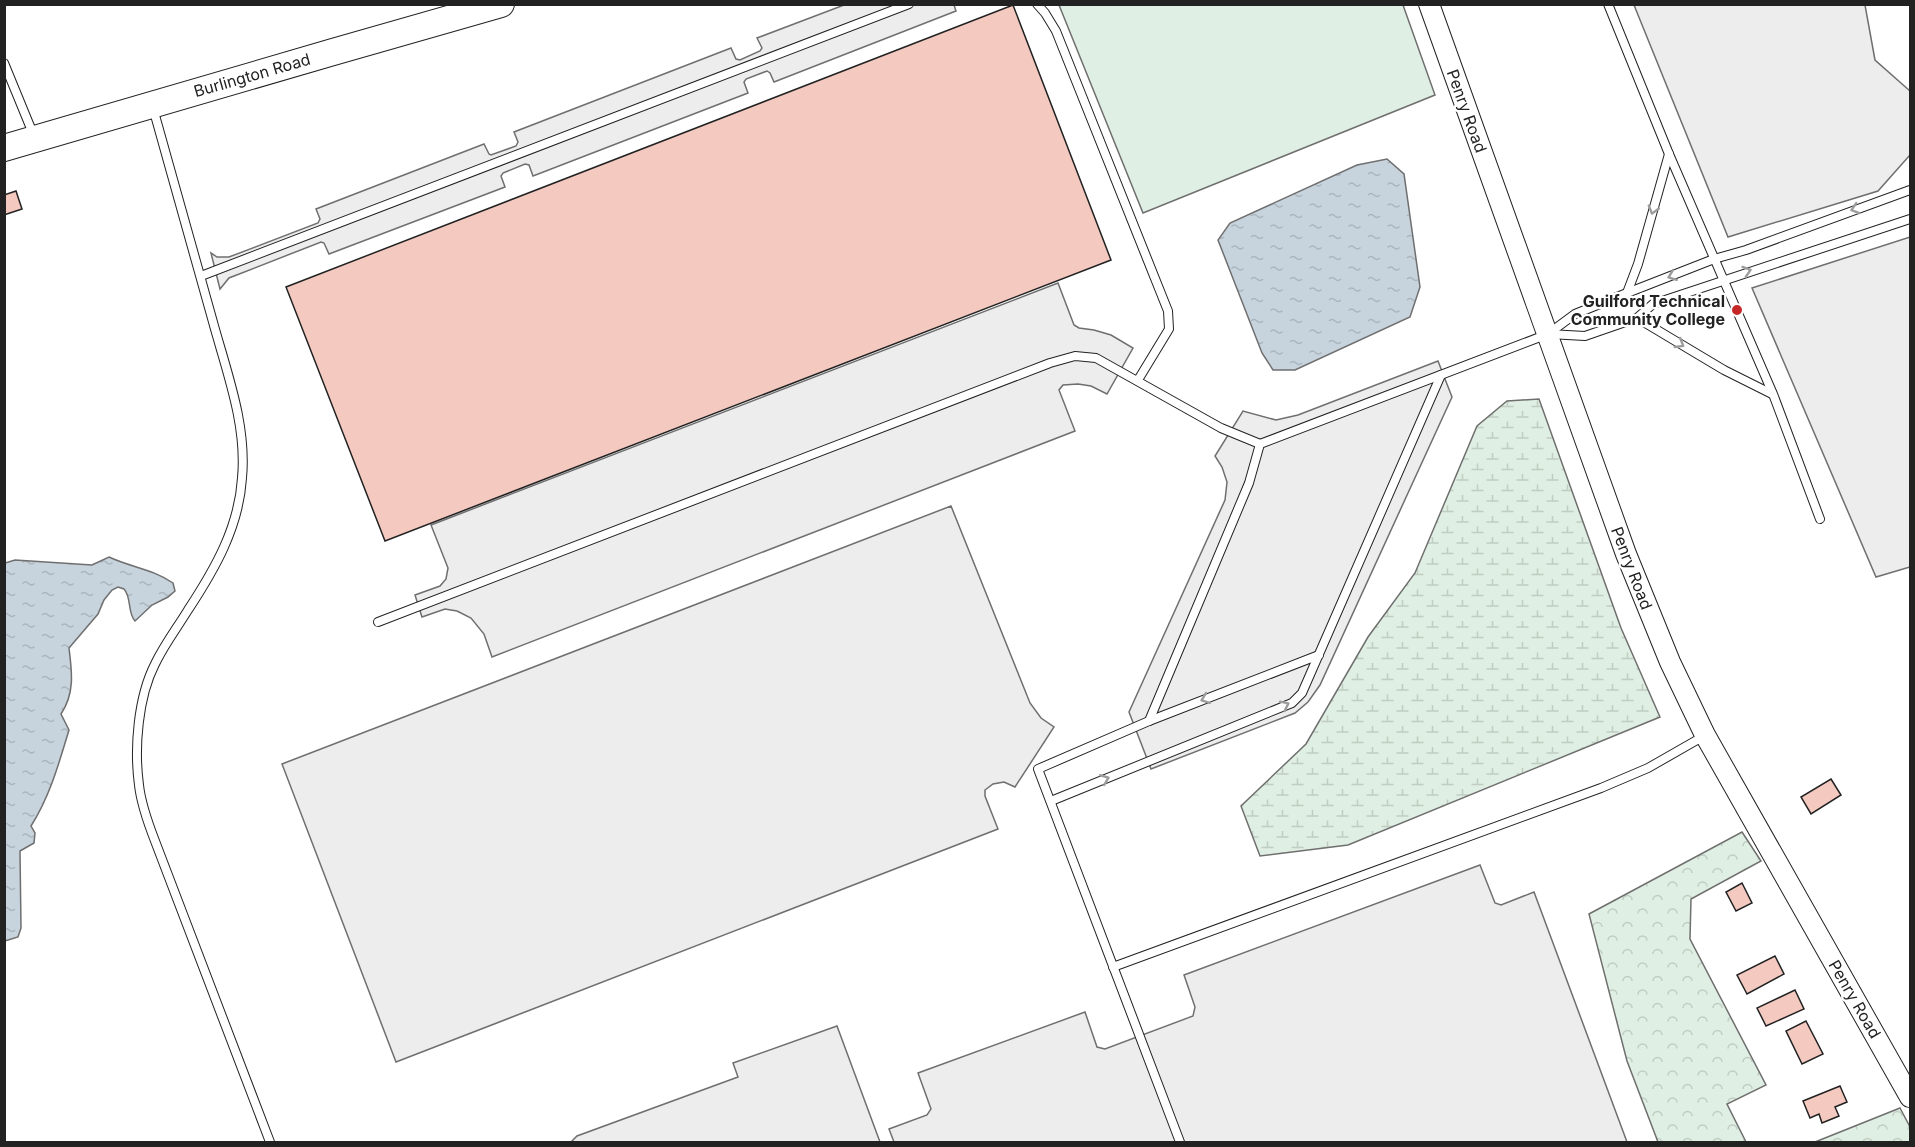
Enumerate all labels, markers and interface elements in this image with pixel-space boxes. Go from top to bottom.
street label: Burlington Road [191,49,313,101]
street label: Penry Road [1443,67,1491,155]
one-way arrow [1850,202,1861,215]
one-way arrow [1648,204,1660,215]
one-way arrow [1741,266,1752,278]
one-way arrow [1667,268,1678,281]
place label: Guilford Technical Community College [1571,291,1725,329]
marker: Guilford Technical Community College [1730,303,1744,317]
one-way arrow [1674,336,1684,348]
street label: Penry Road [1607,524,1657,612]
one-way arrow [1201,692,1212,704]
one-way arrow [1279,701,1290,713]
one-way arrow [1099,774,1110,786]
street label: Penry Road [1825,956,1885,1042]

